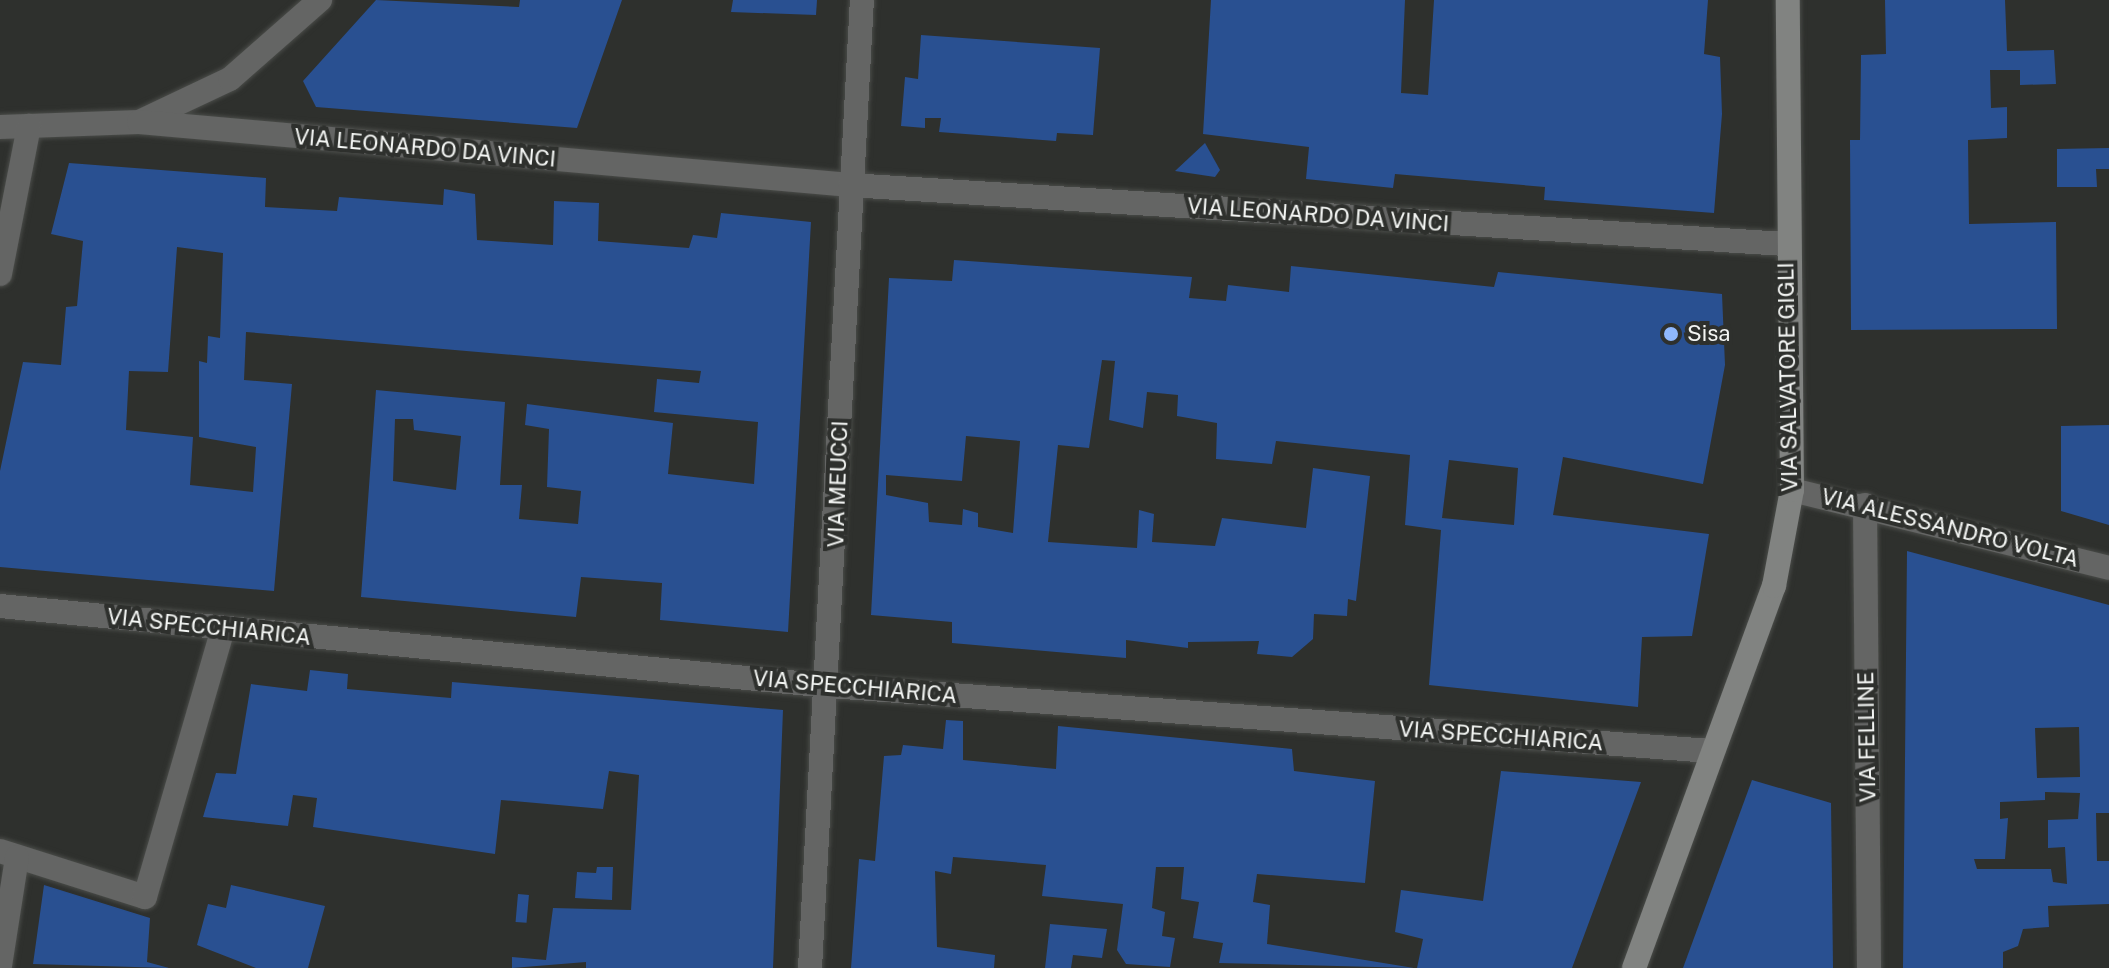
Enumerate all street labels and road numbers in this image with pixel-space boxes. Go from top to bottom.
street label: VIA LEONARDO DA VINCI [293,123,557,173]
street label: VIA LEONARDO DA VINCI [1186,193,1450,237]
street label: VIA SALVATORE GIGLI [1773,262,1803,492]
street label: VIA MEUCCI [823,420,853,548]
street label: VIA ALESSANDRO VOLTA [1818,483,2082,573]
street label: VIA SPECCHIARICA [106,603,312,651]
street label: VIA SPECCHIARICA [752,665,958,709]
street label: VIA FELLINE [1853,671,1881,803]
street label: VIA SPECCHIARICA [1398,716,1604,756]

